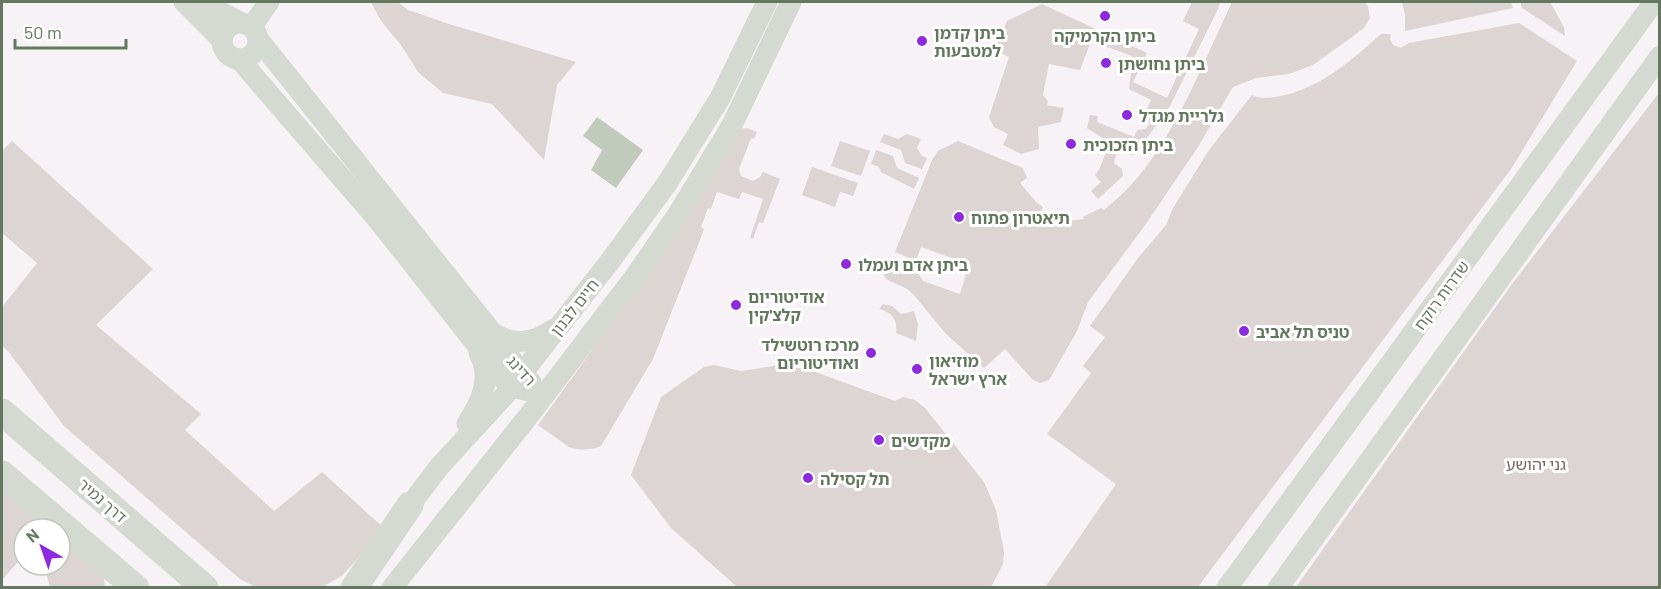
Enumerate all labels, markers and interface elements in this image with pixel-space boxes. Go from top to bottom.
marker: ביתן הקרמיקה [1098,9,1112,23]
scale bar [15,12,126,50]
text: 50 m [24,21,62,43]
place label: ביתן קדמן למטבעות [934,23,1006,60]
place label: ביתן הקרמיקה [1054,26,1156,45]
marker: ביתן קדמן למטבעות [915,34,929,48]
place label: ביתן נחושתן [1118,54,1206,73]
marker: ביתן נחושתן [1099,56,1113,70]
place label: גלריית מגדל [1139,106,1224,125]
marker: גלריית מגדל [1120,108,1134,122]
place label: ביתן הזכוכית [1083,135,1174,154]
marker: ביתן הזכוכית [1064,137,1078,151]
place label: תיאטרון פתוח [971,208,1070,227]
marker: תיאטרון פתוח [952,210,966,224]
place label: ביתן אדם ועמלו [858,255,969,274]
marker: ביתן אדם ועמלו [839,257,853,271]
street label: שדרות רוקח [1410,257,1472,333]
street label: חיים לבנון [546,275,602,339]
place label: אודיטוריום קלצ'קין [748,287,825,324]
marker: אודיטוריום קלצ'קין [729,298,743,312]
place label: טניס תל אביב [1256,322,1350,341]
marker: טניס תל אביב [1237,324,1251,338]
place label: מרכז רוטשילד ואודיטוריום [761,335,859,372]
marker: מרכז רוטשילד ואודיטוריום [864,346,878,360]
street label: רדינג [504,351,540,389]
place label: מוזיאון ארץ ישראל [929,351,1007,388]
marker: מוזיאון ארץ ישראל [910,362,924,376]
place label: מקדשים [891,431,951,450]
marker: מקדשים [872,433,886,447]
park label: גני יהושע [1506,454,1566,473]
place label: תל קסילה [820,469,890,488]
marker: תל קסילה [801,471,815,485]
street label: דרך נמיר [75,474,131,526]
north arrow [12,517,72,577]
text: N [22,524,42,546]

